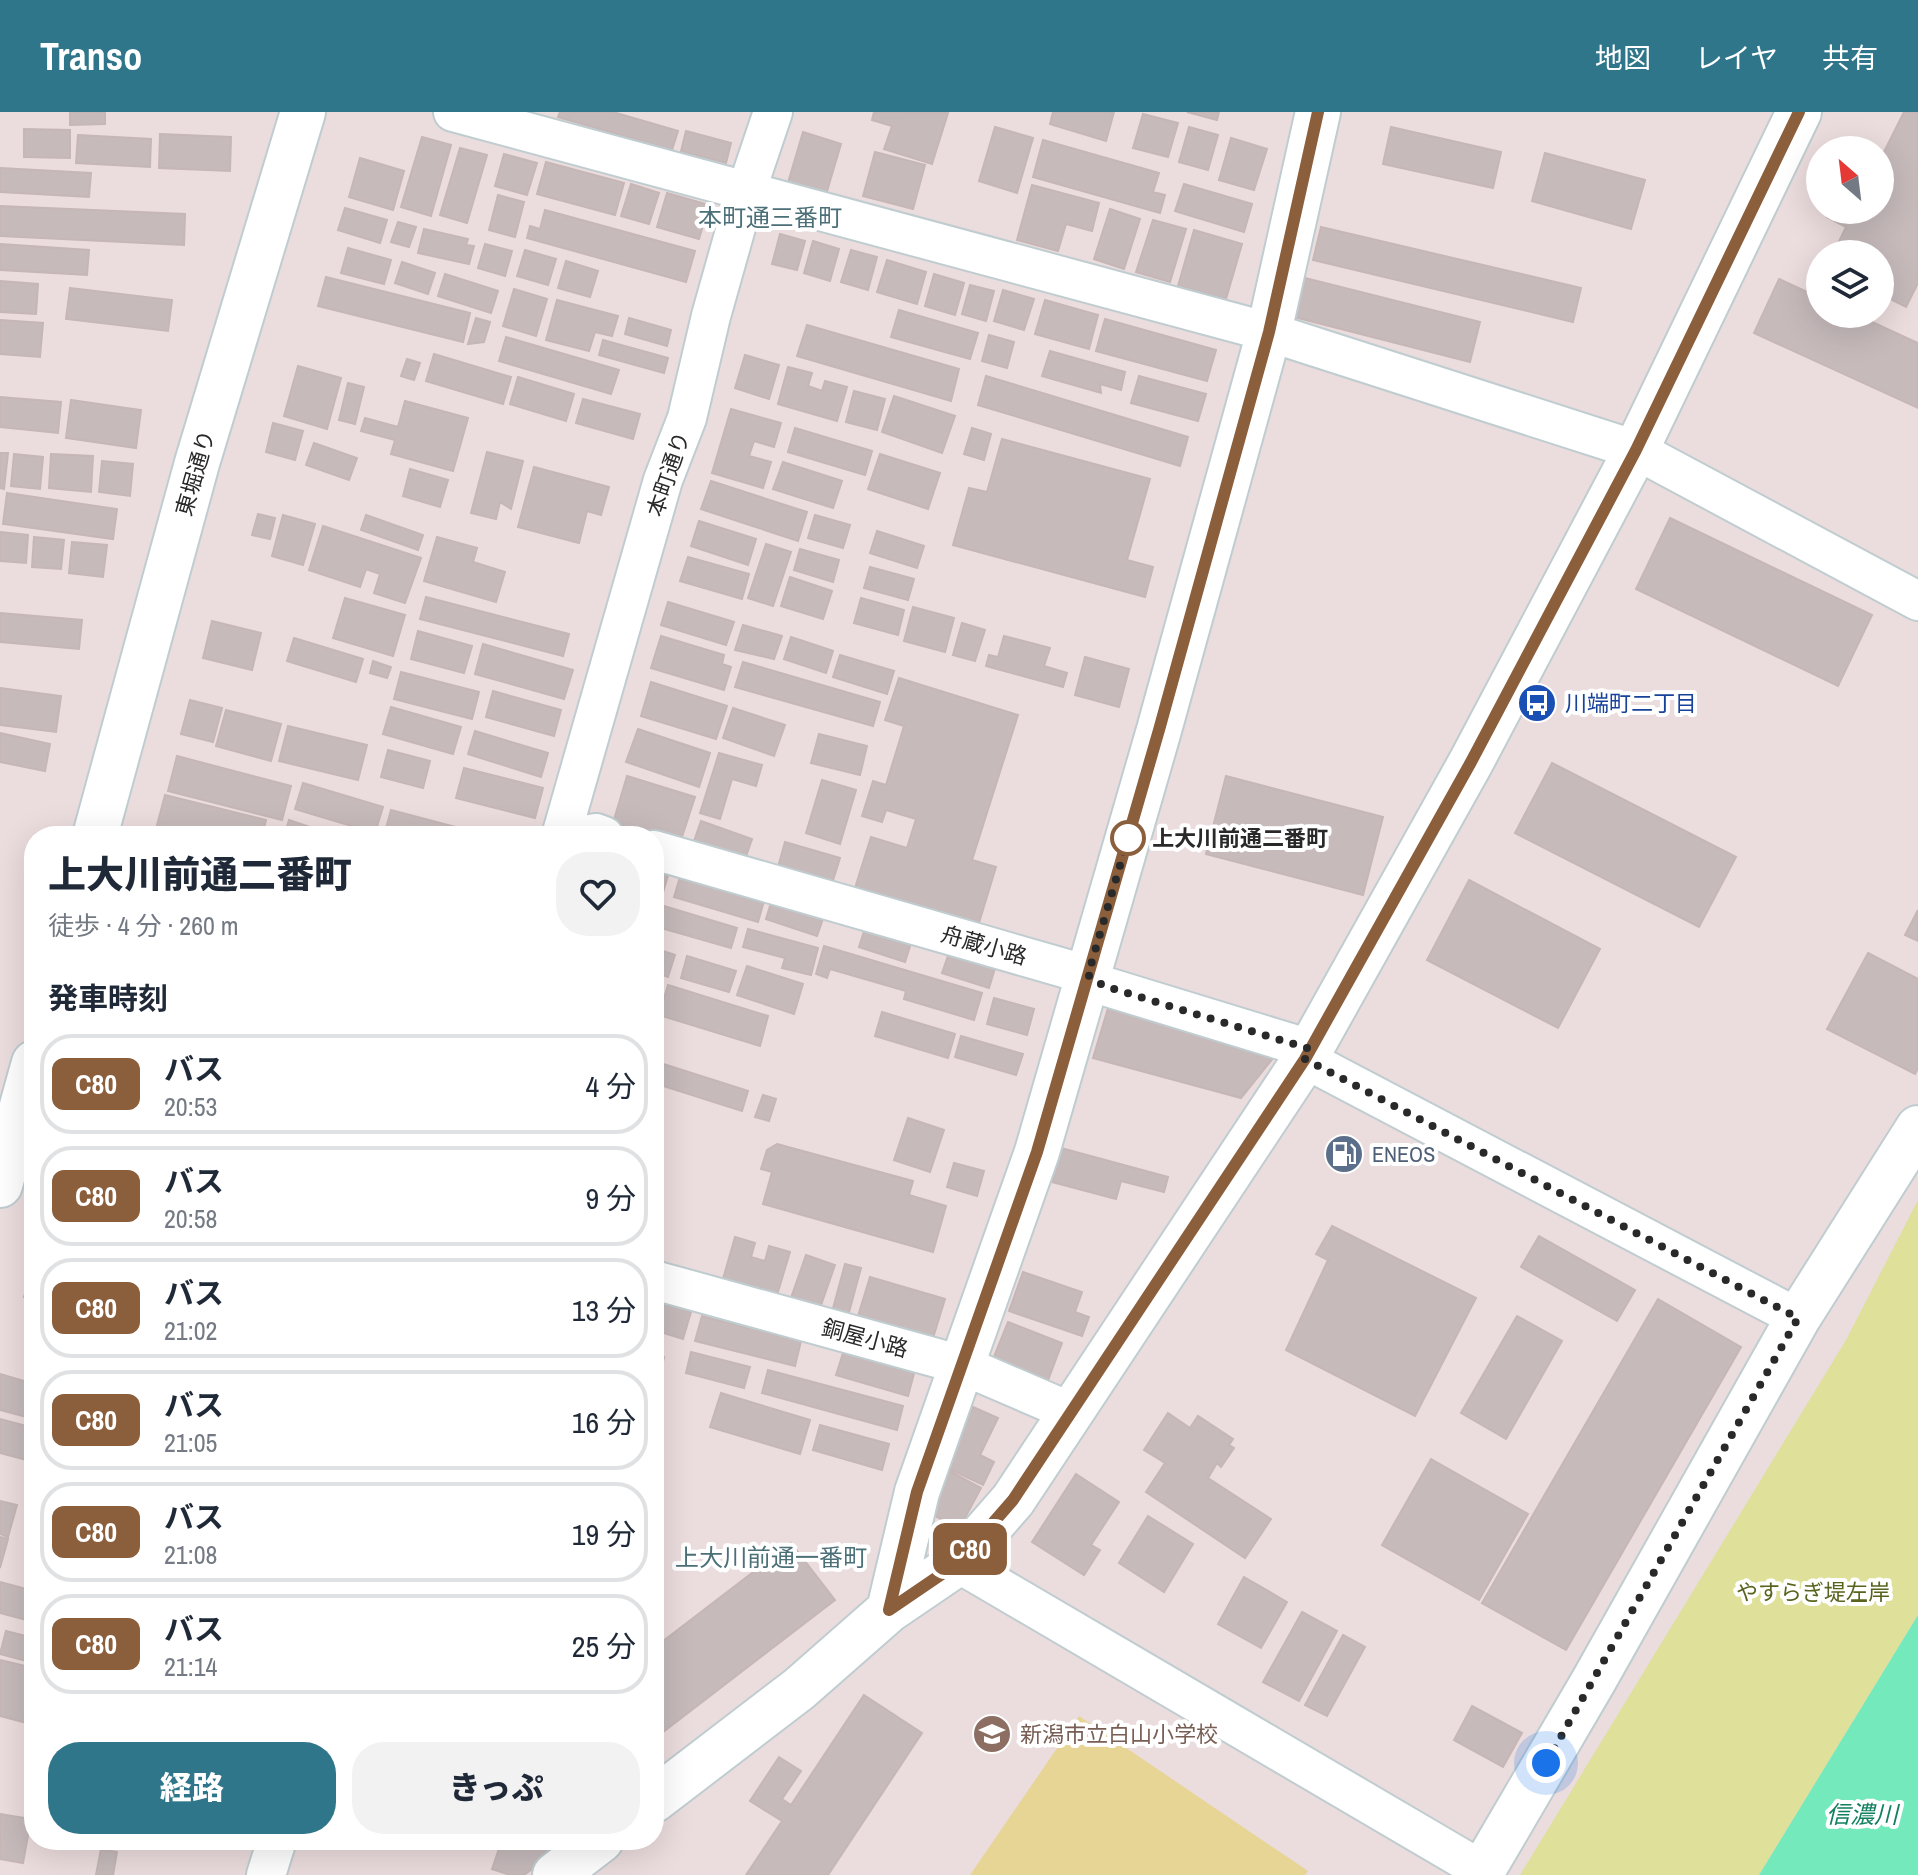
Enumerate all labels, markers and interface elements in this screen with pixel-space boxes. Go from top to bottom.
text: Transo [40,31,142,82]
text: 地図 [1595,39,1651,77]
text: レイヤ [1695,39,1778,77]
text: 共有 [1822,39,1878,77]
north arrow [1806,136,1894,224]
map controls [1806,136,1894,328]
district label: 本町通三番町 [698,201,842,233]
button: layers [1806,240,1894,328]
street label: 東堀通り [168,427,222,519]
street label: 本町通り [639,428,697,520]
bus stop icon: 川端町二丁目 [1516,682,1558,724]
place label: 川端町二丁目 [1565,688,1697,718]
marker: 上大川前通二番町 [1111,821,1145,855]
place label: 上大川前通二番町 [1152,823,1328,853]
text: 上大川前通二番町 [48,849,352,900]
button: heart [556,852,640,936]
text: 徒歩 · 4 分 · 260 m [48,908,239,943]
street label: 舟蔵小路 [938,918,1030,972]
text: 発車時刻 [48,978,168,1018]
text: バス [164,1049,224,1089]
text: C80 [75,1065,117,1103]
text: 4 分 [585,1066,636,1106]
text: 20:53 [164,1089,217,1124]
fuel station icon: ENEOS [1323,1133,1365,1175]
place label: ENEOS [1372,1139,1435,1169]
text: バス [164,1161,224,1201]
text: C80 [75,1177,117,1215]
text: 9 分 [585,1178,636,1218]
text: 20:58 [164,1201,217,1236]
text: バス [164,1273,224,1313]
text: C80 [75,1289,117,1327]
text: 13 分 [572,1290,636,1330]
street label: 銅屋小路 [819,1312,911,1364]
text: 21:02 [164,1313,217,1348]
text: バス [164,1385,224,1425]
text: C80 [75,1401,117,1439]
text: 16 分 [572,1402,636,1442]
text: 21:05 [164,1425,217,1460]
text: バス [164,1497,224,1537]
text: C80 [75,1513,117,1551]
text: 19 分 [572,1514,636,1554]
line badge: C80 [924,1523,1016,1575]
text: C80 [949,1530,991,1568]
text: 21:08 [164,1537,217,1572]
district label: 上大川前通一番町 [675,1541,867,1573]
park label: やすらぎ堤左岸 [1736,1577,1890,1607]
text: バス [164,1609,224,1649]
text: C80 [75,1625,117,1663]
text: 25 分 [572,1626,636,1666]
text: 21:14 [164,1649,217,1684]
school or university icon: 新潟市立白山小学校 [971,1713,1013,1755]
place label: 新潟市立白山小学校 [1020,1719,1218,1749]
button: 経路 [48,1742,336,1834]
button: きっぷ [352,1742,640,1834]
your location [1526,1743,1566,1783]
water label: 信濃川 [1826,1798,1901,1830]

